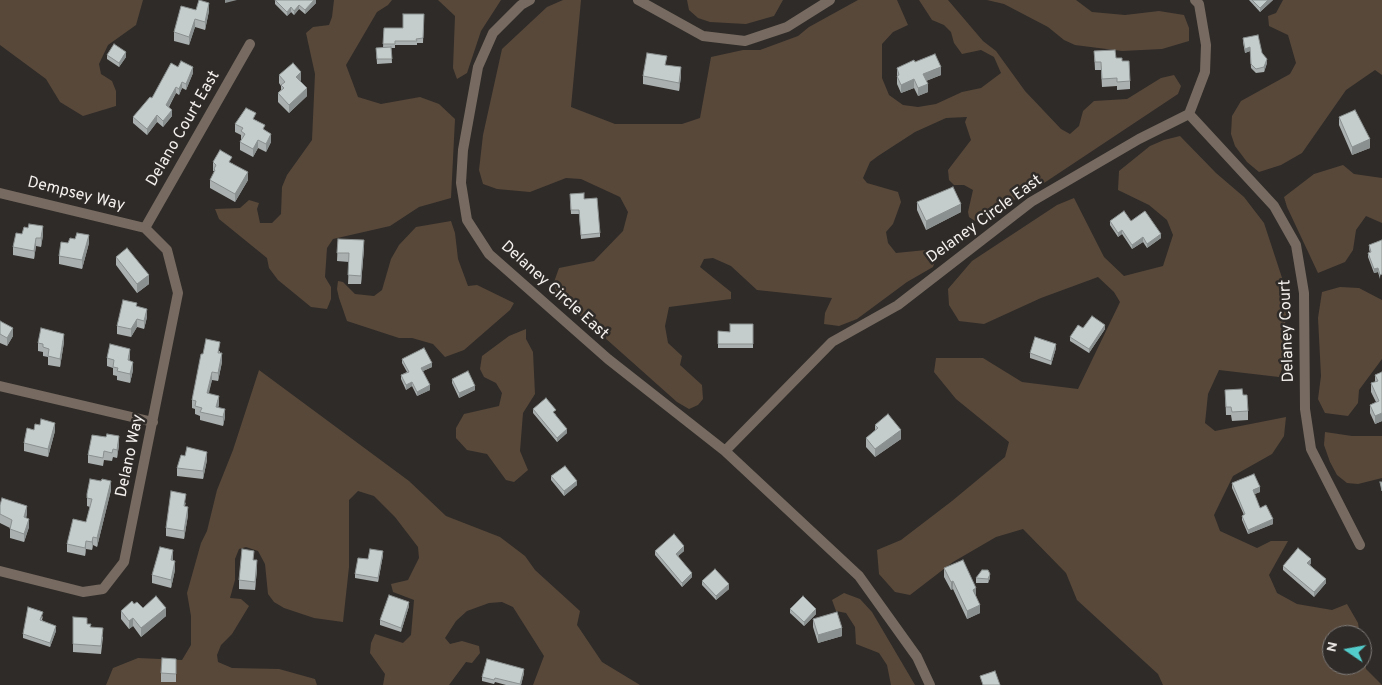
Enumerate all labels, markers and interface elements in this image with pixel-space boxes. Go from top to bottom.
street label: Delano Court East [143,68,225,190]
street label: Delaney Circle East [924,172,1046,268]
street label: Dempsey Way [25,174,127,216]
street label: Delaney Circle East [496,238,612,344]
street label: Delaney Court [1277,279,1299,383]
street label: Delano Way [113,413,149,499]
north arrow [1322,625,1372,675]
text: N [1323,640,1342,654]

